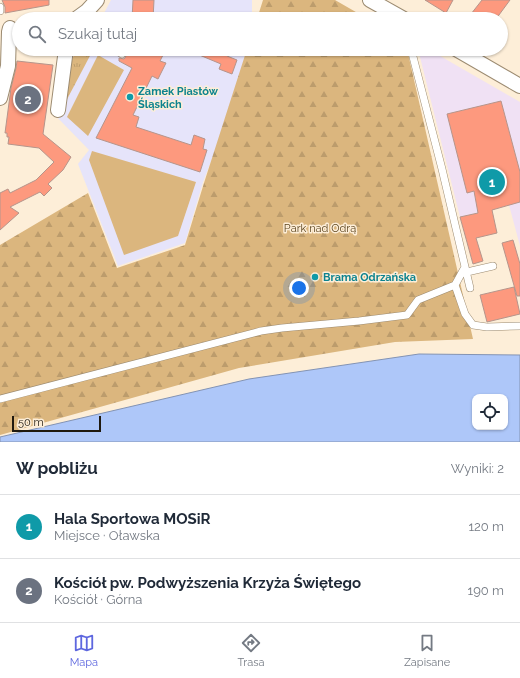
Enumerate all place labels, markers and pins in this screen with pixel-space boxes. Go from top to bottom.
pin: 2 [15,84,41,114]
place label: Zamek Piastów Śląskich [138,85,219,111]
marker: Zamek Piastów Śląskich [125,92,135,102]
pin: 1 [479,167,505,197]
place label: Brama Odrzańska [323,271,416,284]
marker: Brama Odrzańska [310,272,320,282]

